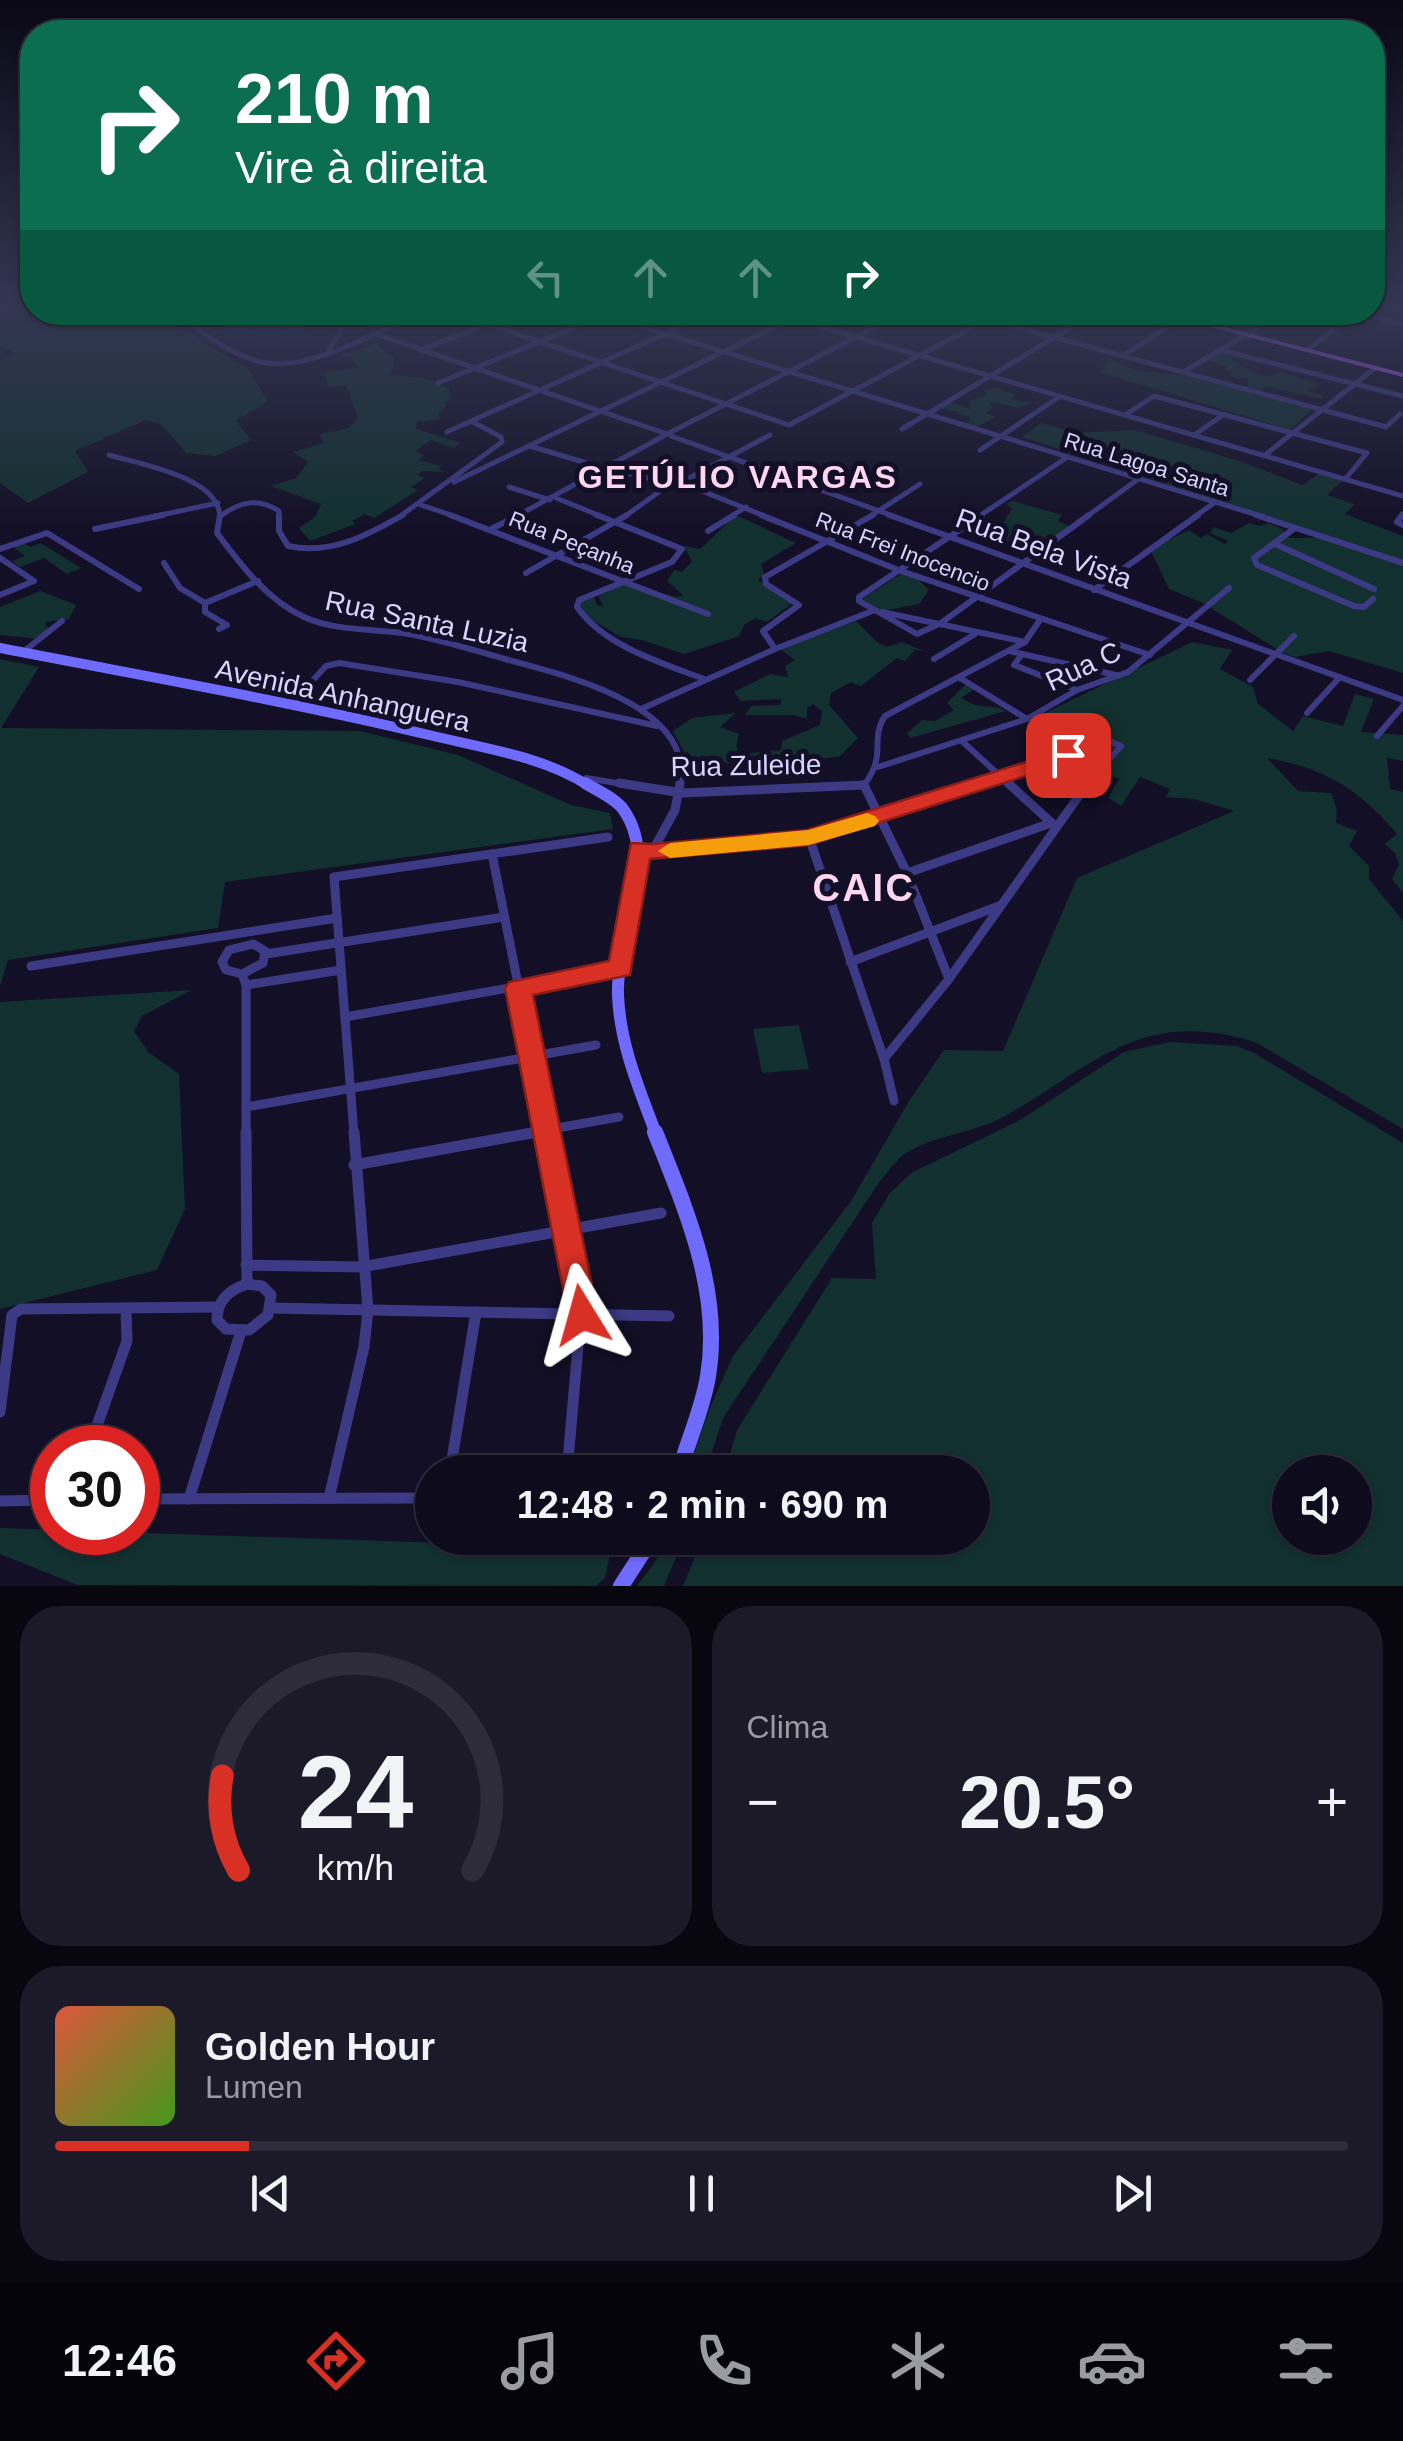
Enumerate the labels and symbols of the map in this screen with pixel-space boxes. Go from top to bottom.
street label: Rua Lagoa Santa [1061,427,1233,502]
district label: GETÚLIO VARGAS [578,459,898,495]
street label: Rua Bela Vista [952,502,1136,595]
street label: Rua Peçanha [505,506,639,579]
street label: Rua Frei Inocencio [812,507,993,596]
street label: Rua Santa Luzia [322,585,532,658]
street label: Rua C [1041,636,1126,697]
street label: Avenida Anhanguera [213,653,473,738]
pin [1026,713,1111,798]
street label: Rua Zuleide [670,749,822,782]
district label: CAIC [813,867,915,909]
position arrow [530,1263,634,1367]
speed limit sign: 30 [30,1425,160,1555]

